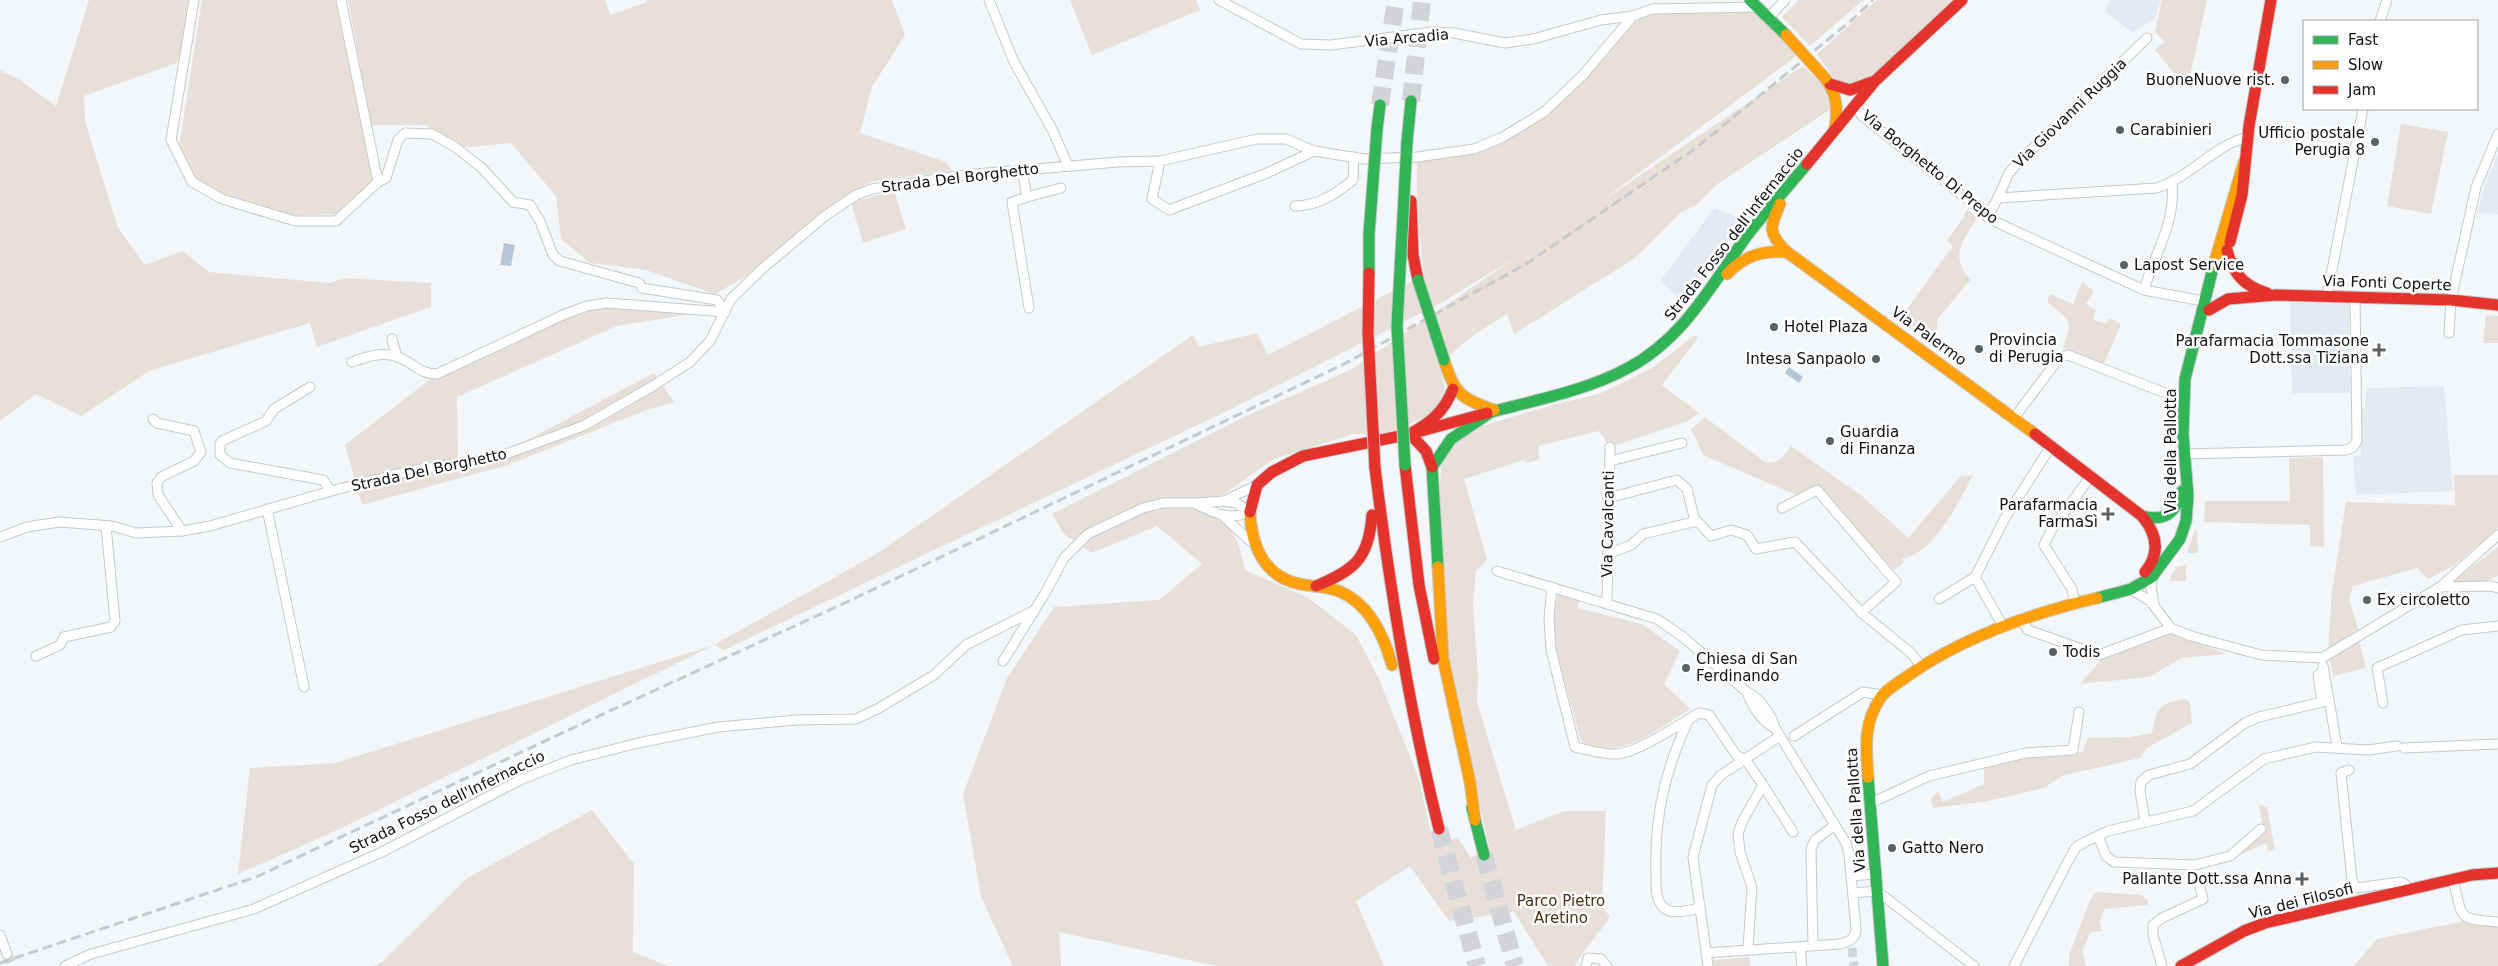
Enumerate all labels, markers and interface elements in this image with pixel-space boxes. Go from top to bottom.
legend [2303,20,2478,110]
street label: Via Arcadia [1364,25,1450,51]
text: Fast [2348,31,2378,49]
street label: Via Giovanni Ruggia [2010,54,2130,172]
text: Slow [2348,56,2383,74]
place label: BuoneNuove rist. [2146,71,2275,89]
marker: BuoneNuove rist. [2279,74,2291,86]
text: Jam [2347,81,2376,99]
street label: Via Borghetto Di Prepo [1858,106,2002,228]
place label: Carabinieri [2130,121,2212,139]
marker: Carabinieri [2114,124,2126,136]
place label: Ufficio postale Perugia 8 [2258,124,2365,159]
marker: Ufficio postale Perugia 8 [2369,136,2381,148]
street label: Strada Fosso dell'Infernaccio [1661,144,1807,324]
street label: Strada Del Borghetto [880,159,1040,197]
place label: Lapost Service [2134,256,2244,274]
marker: Lapost Service [2118,259,2130,271]
street label: Via Fonti Coperte [2322,272,2452,294]
street label: Via Palermo [1888,303,1970,369]
place label: Hotel Plaza [1784,318,1868,336]
marker: Hotel Plaza [1768,321,1780,333]
place label: Provincia di Perugia [1989,331,2064,366]
place label: Parafarmacia Tommasone Dott.ssa Tiziana [2176,332,2369,367]
marker: Provincia di Perugia [1973,343,1985,355]
marker: Parafarmacia Tommasone Dott.ssa Tiziana [2373,344,2385,356]
place label: Intesa Sanpaolo [1746,350,1866,368]
marker: Intesa Sanpaolo [1870,353,1882,365]
street label: Via della Pallotta [2162,388,2180,514]
place label: Guardia di Finanza [1840,423,1915,458]
marker: Guardia di Finanza [1824,435,1836,447]
street label: Strada Del Borghetto [350,445,508,495]
street label: Via Cavalcanti [1598,470,1618,578]
place label: Parafarmacia FarmaSì [1999,496,2098,531]
marker: Parafarmacia FarmaSì [2102,508,2114,520]
place label: Ex circoletto [2377,591,2470,609]
marker: Ex circoletto [2361,594,2373,606]
place label: Todis [2062,643,2100,661]
marker: Todis [2047,646,2059,658]
place label: Chiesa di San Ferdinando [1696,650,1798,685]
marker: Chiesa di San Ferdinando [1680,662,1692,674]
street label: Strada Fosso dell'Infernaccio [346,747,548,857]
street label: Via della Pallotta [1843,747,1869,873]
place label: Gatto Nero [1902,839,1984,857]
marker: Gatto Nero [1886,842,1898,854]
place label: Pallante Dott.ssa Anna [2122,870,2292,888]
marker: Pallante Dott.ssa Anna [2296,873,2308,885]
street label: Via dei Filosofi [2247,879,2355,923]
park label: Parco Pietro Aretino [1517,892,1605,927]

